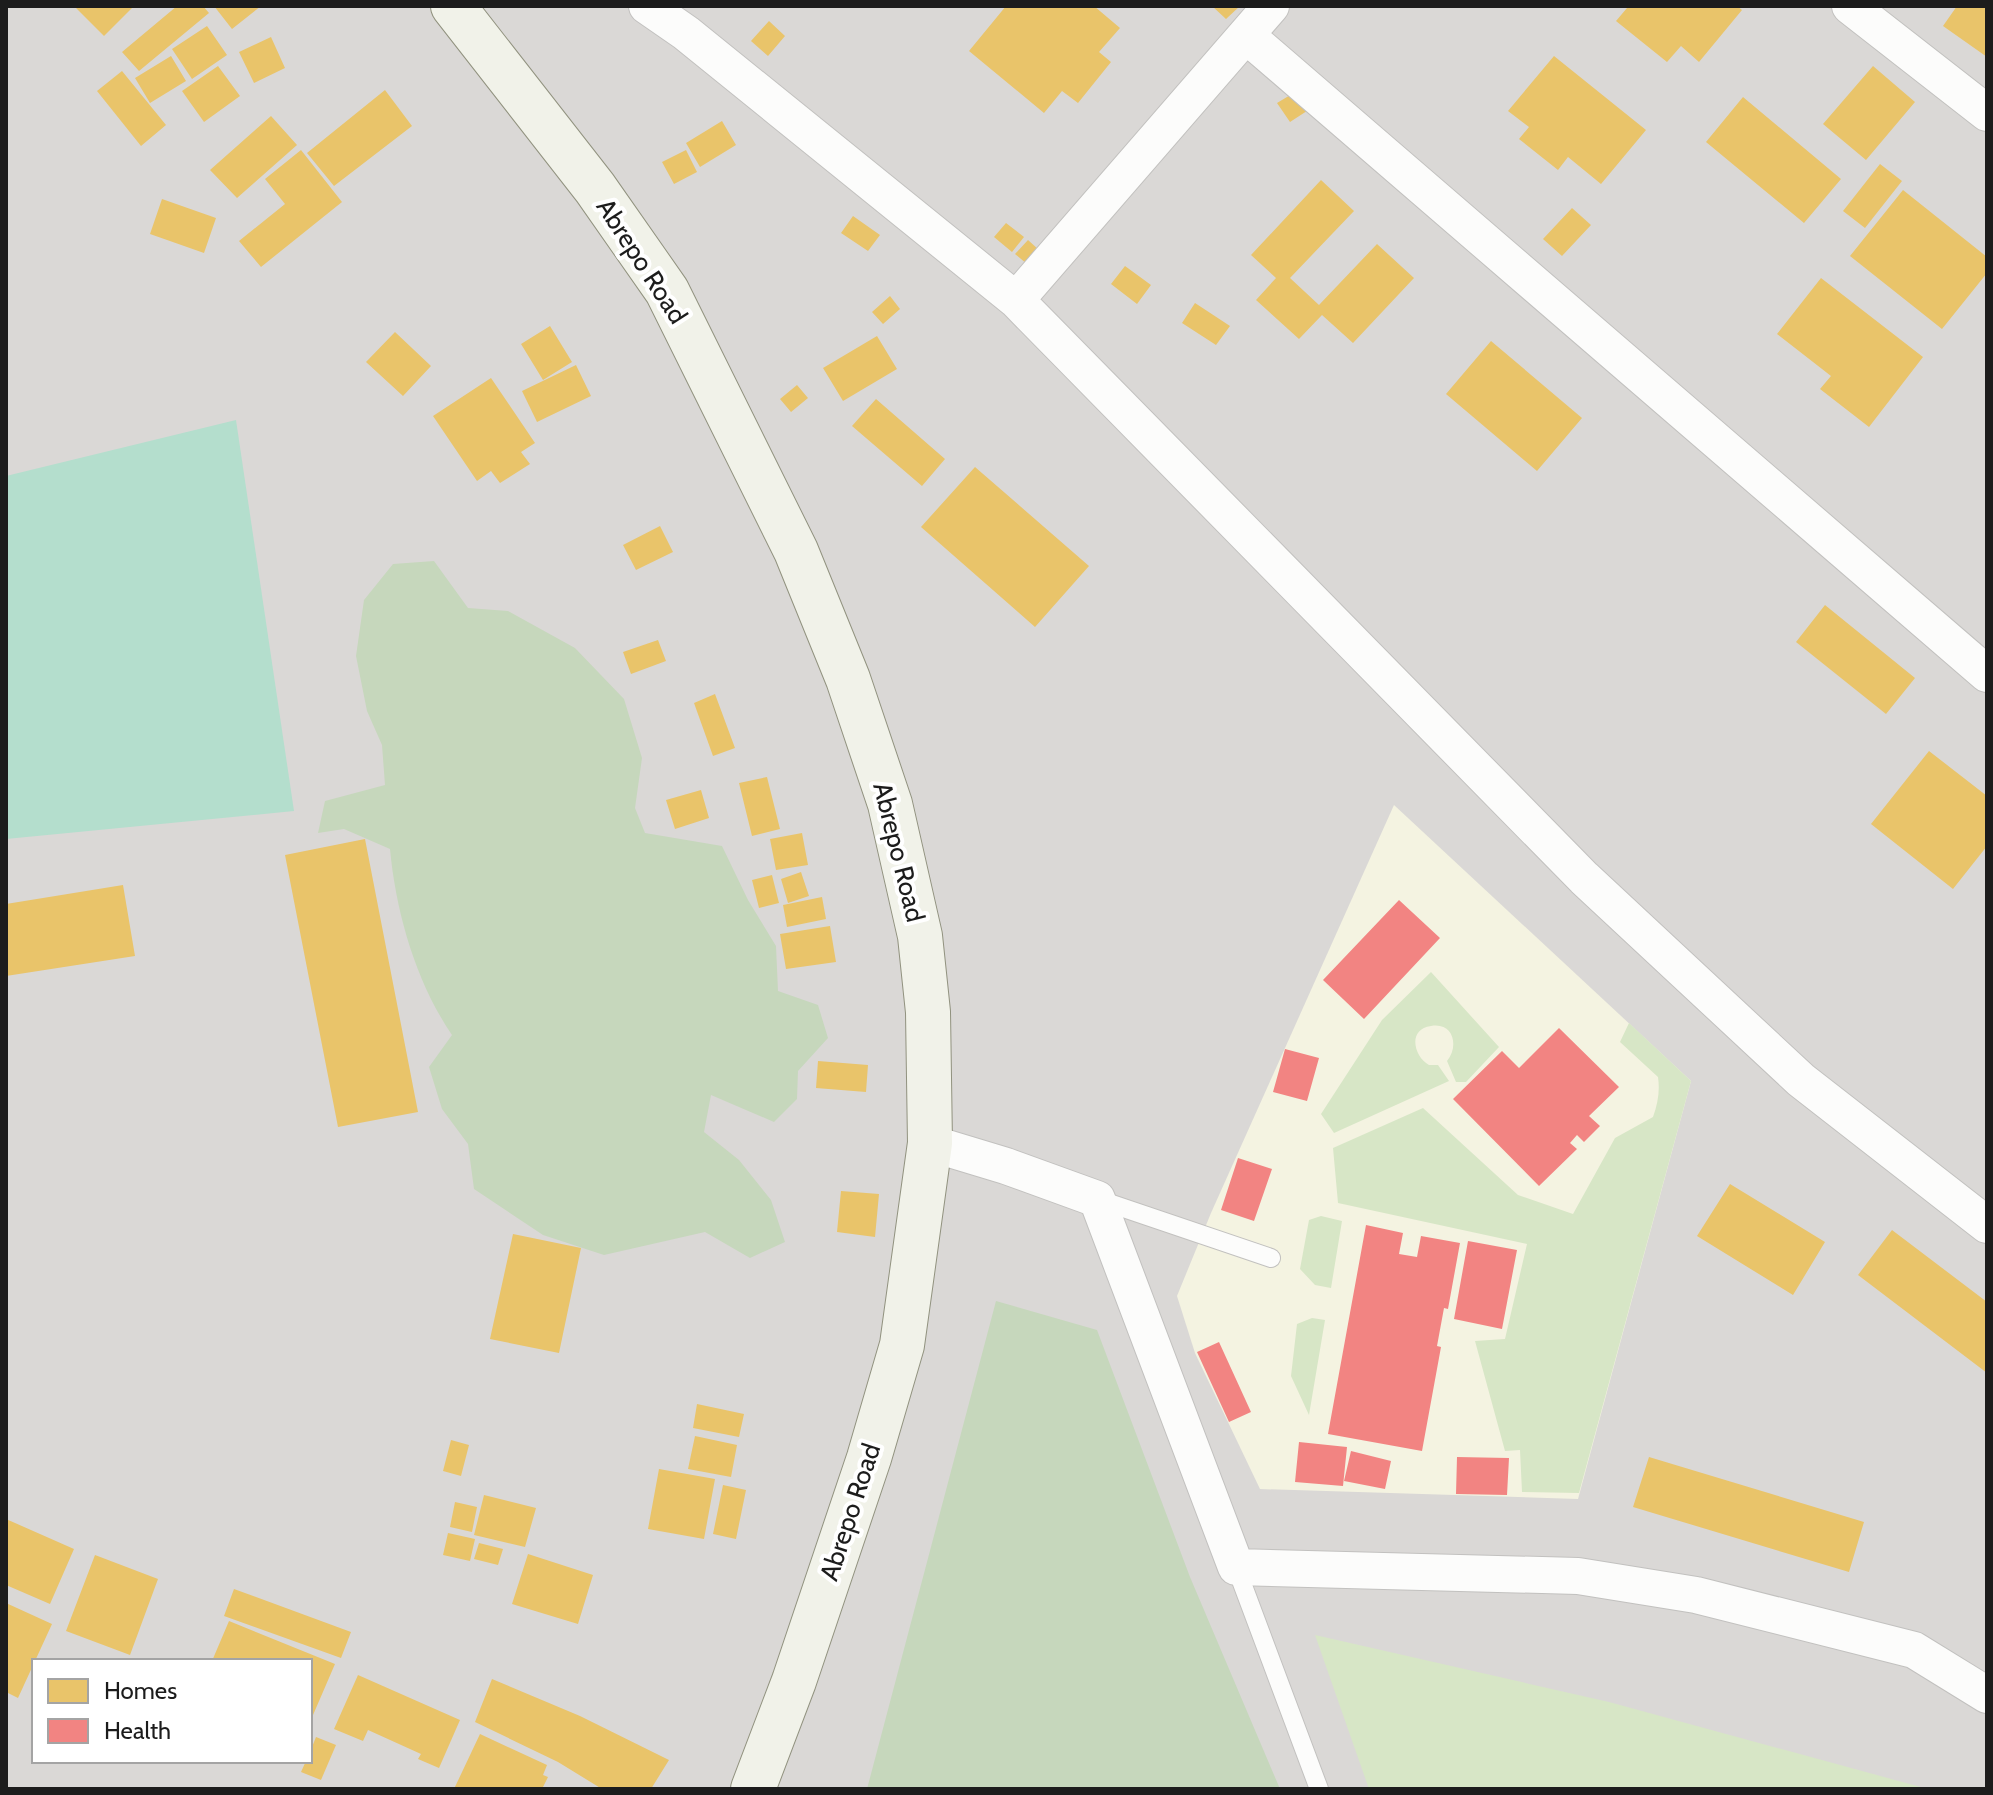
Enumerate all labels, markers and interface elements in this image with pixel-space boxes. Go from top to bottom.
street label: Abrepo Road [590,192,694,330]
street label: Abrepo Road [866,779,932,925]
street label: Abrepo Road [813,1439,887,1585]
legend [32,1659,312,1763]
text: Homes [104,1676,177,1705]
text: Health [104,1716,171,1745]

